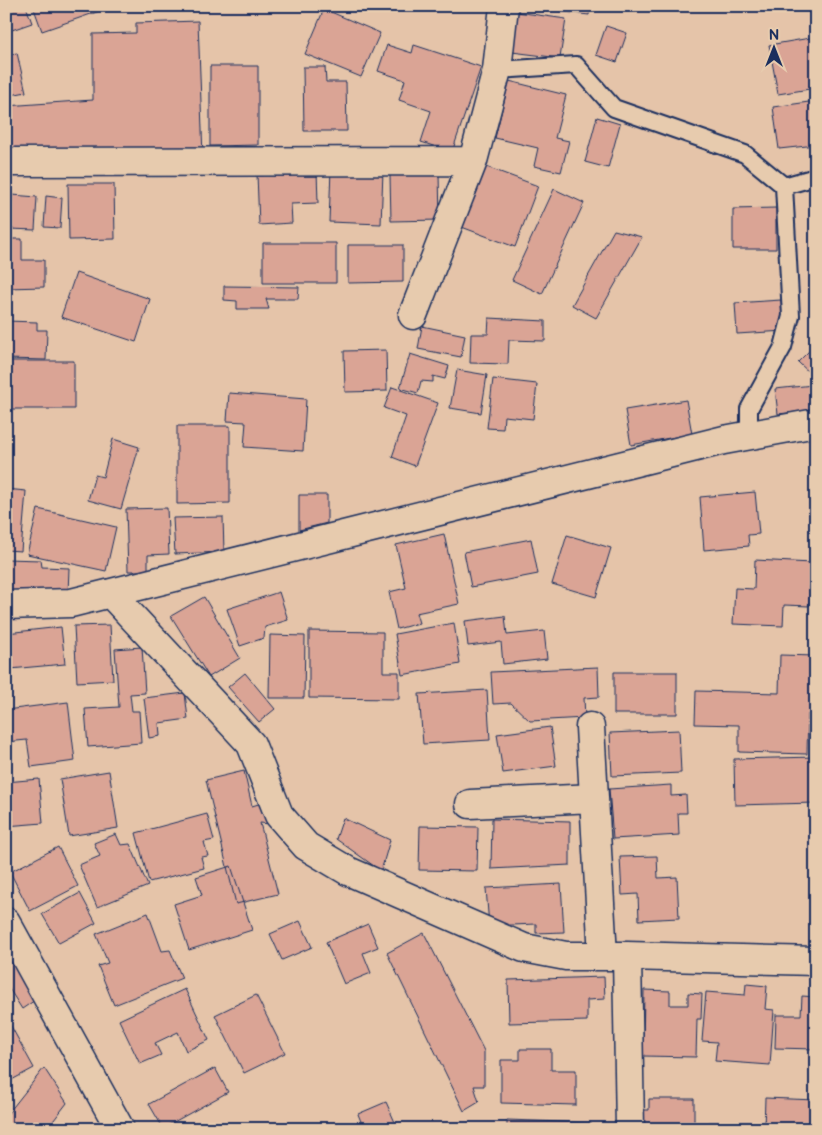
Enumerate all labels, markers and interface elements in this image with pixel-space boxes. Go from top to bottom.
north arrow [750,22,800,72]
text: N [769,27,779,44]

